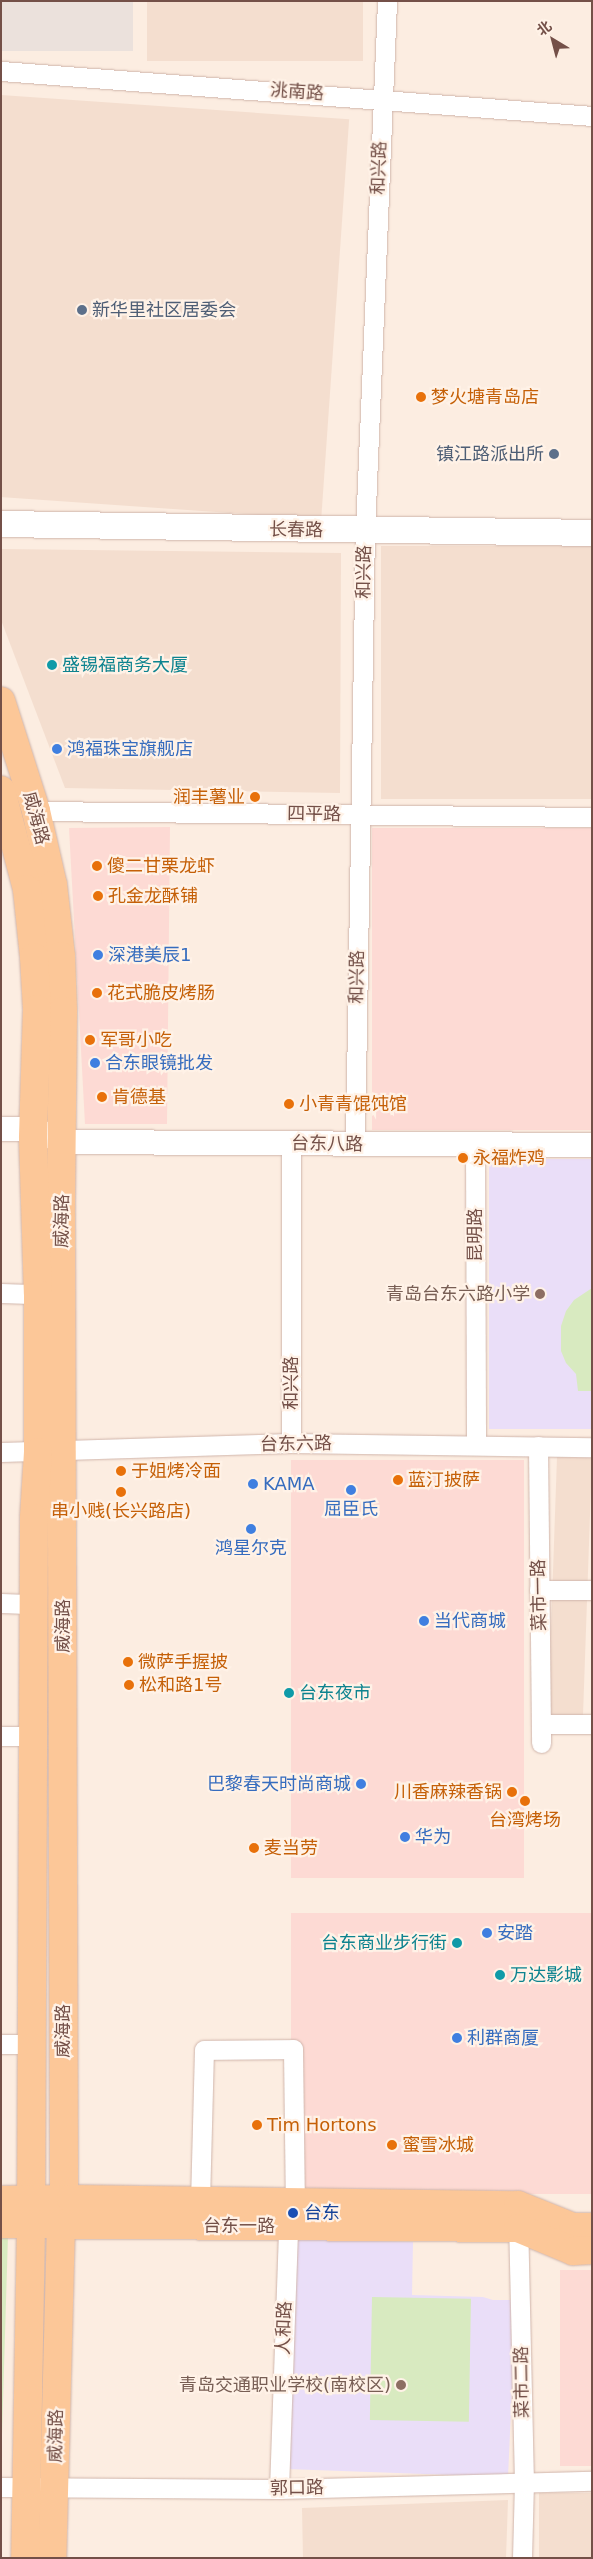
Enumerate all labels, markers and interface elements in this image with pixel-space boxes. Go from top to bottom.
north arrow [528,15,578,65]
text: 北 [534,17,554,39]
street label: 洮南路 [269,79,325,105]
street label: 和兴路 [367,141,391,195]
place label: 新华里社区居委会 [92,299,236,321]
marker: 新华里社区居委会 [76,304,88,316]
place label: 梦火塘青岛店 [431,386,539,408]
marker: 梦火塘青岛店 [415,391,427,403]
place label: 镇江路派出所 [436,443,544,465]
marker: 镇江路派出所 [548,448,560,460]
street label: 长春路 [269,519,323,541]
street label: 和兴路 [353,545,375,599]
place label: 盛锡福商务大厦 [62,654,188,676]
marker: 盛锡福商务大厦 [46,659,58,671]
place label: 鸿福珠宝旗舰店 [67,738,193,760]
marker: 鸿福珠宝旗舰店 [51,743,63,755]
place label: 润丰薯业 [173,786,245,808]
street label: 威海路 [19,789,53,847]
marker: 润丰薯业 [249,791,261,803]
street label: 四平路 [287,803,341,825]
place label: 傻二甘栗龙虾 [107,855,215,877]
marker: 傻二甘栗龙虾 [91,860,103,872]
place label: 孔金龙酥铺 [108,885,198,907]
marker: 孔金龙酥铺 [92,890,104,902]
place label: 深港美辰1 [108,944,191,966]
marker: 深港美辰1 [92,949,104,961]
street label: 和兴路 [346,950,368,1004]
place label: 花式脆皮烤肠 [107,982,215,1004]
marker: 花式脆皮烤肠 [91,987,103,999]
place label: 军哥小吃 [100,1029,172,1051]
marker: 军哥小吃 [84,1034,96,1046]
place label: 合东眼镜批发 [105,1052,213,1074]
marker: 合东眼镜批发 [89,1057,101,1069]
place label: 肯德基 [112,1086,166,1108]
marker: 肯德基 [96,1091,108,1103]
place label: 小青青馄饨馆 [299,1093,407,1115]
marker: 小青青馄饨馆 [283,1098,295,1110]
street label: 台东八路 [291,1133,363,1155]
place label: 永福炸鸡 [473,1147,545,1169]
marker: 永福炸鸡 [457,1152,469,1164]
street label: 威海路 [51,1194,73,1248]
street label: 昆明路 [464,1208,486,1262]
place label: 青岛台东六路小学 [386,1283,530,1305]
marker: 青岛台东六路小学 [534,1288,546,1300]
street label: 和兴路 [280,1356,302,1410]
street label: 台东六路 [260,1433,332,1455]
place label: 于姐烤冷面 [131,1460,221,1482]
marker: 于姐烤冷面 [115,1465,127,1477]
place label: 蓝汀披萨 [408,1469,480,1491]
place label: KAMA [263,1473,315,1495]
marker: 蓝汀披萨 [392,1474,404,1486]
marker: KAMA [247,1478,259,1490]
marker: 屈臣氏 [345,1484,357,1496]
marker: 串小贱(长兴路店) [115,1486,127,1498]
place label: 屈臣氏 [324,1498,378,1520]
place label: 串小贱(长兴路店) [51,1500,191,1522]
marker: 鸿星尔克 [245,1523,257,1535]
place label: 鸿星尔克 [215,1537,287,1559]
street label: 菜市一路 [528,1559,550,1631]
street label: 威海路 [52,1599,74,1653]
place label: 当代商城 [434,1610,506,1632]
marker: 当代商城 [418,1615,430,1627]
place label: 微萨手握披 [138,1651,228,1673]
marker: 微萨手握披 [122,1656,134,1668]
place label: 松和路1号 [139,1674,222,1696]
marker: 松和路1号 [123,1679,135,1691]
place label: 台东夜市 [299,1682,371,1704]
marker: 台东夜市 [283,1687,295,1699]
place label: 巴黎春天时尚商城 [207,1773,351,1795]
marker: 巴黎春天时尚商城 [355,1778,367,1790]
place label: 川香麻辣香锅 [394,1781,502,1803]
marker: 川香麻辣香锅 [506,1786,518,1798]
marker: 台湾烤场 [519,1795,531,1807]
place label: 台湾烤场 [489,1809,561,1831]
place label: 华为 [415,1826,451,1848]
marker: 华为 [399,1831,411,1843]
place label: 麦当劳 [264,1837,318,1859]
marker: 麦当劳 [248,1842,260,1854]
place label: 安踏 [497,1922,533,1944]
marker: 安踏 [481,1927,493,1939]
place label: 台东商业步行街 [321,1932,447,1954]
marker: 台东商业步行街 [451,1937,463,1949]
place label: 万达影城 [510,1964,582,1986]
marker: 万达影城 [494,1969,506,1981]
street label: 威海路 [52,2004,74,2058]
place label: 利群商厦 [467,2027,539,2049]
marker: 利群商厦 [451,2032,463,2044]
place label: Tim Hortons [267,2114,377,2136]
marker: Tim Hortons [251,2119,263,2131]
place label: 蜜雪冰城 [402,2134,474,2156]
marker: 蜜雪冰城 [386,2139,398,2151]
place label: 台东 [304,2202,340,2224]
marker: 台东 [286,2206,300,2220]
street label: 台东一路 [203,2215,275,2237]
street label: 人和路 [272,2301,296,2355]
street label: 菜市二路 [511,2346,533,2418]
place label: 青岛交通职业学校(南校区) [179,2374,391,2396]
marker: 青岛交通职业学校(南校区) [395,2379,407,2391]
street label: 威海路 [45,2409,67,2463]
street label: 郭口路 [270,2477,324,2499]

